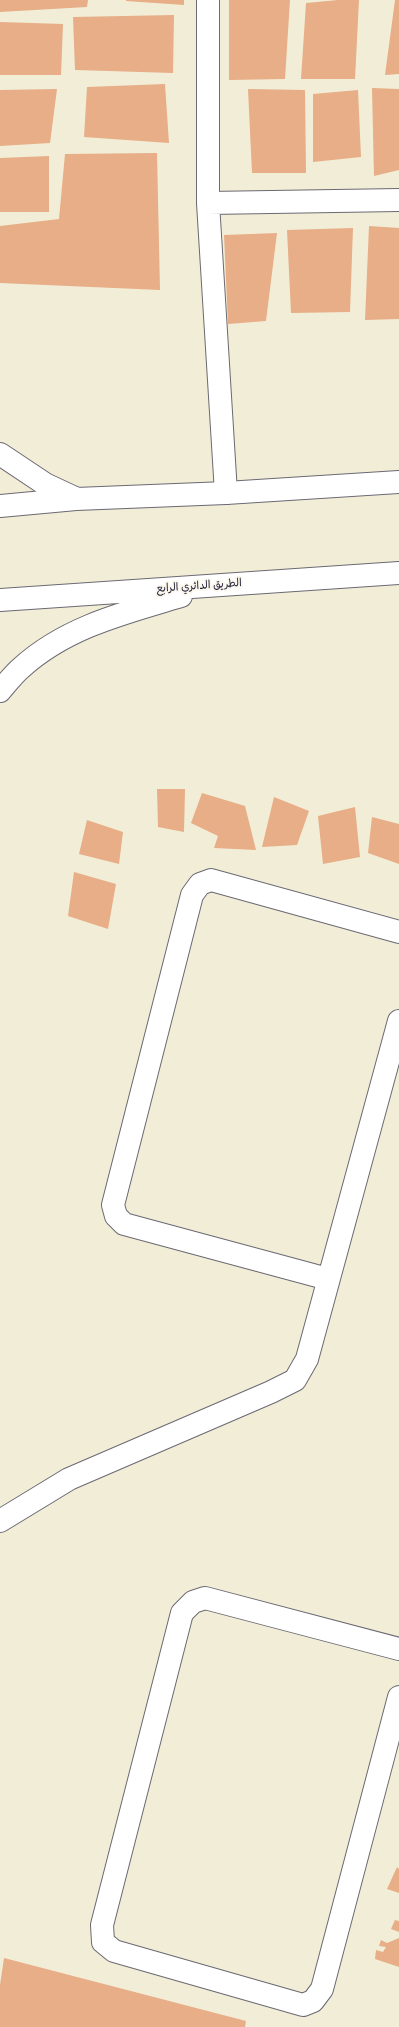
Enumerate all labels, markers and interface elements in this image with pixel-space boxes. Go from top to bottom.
street label: الطريق الدائري الرابع [156,576,242,596]

